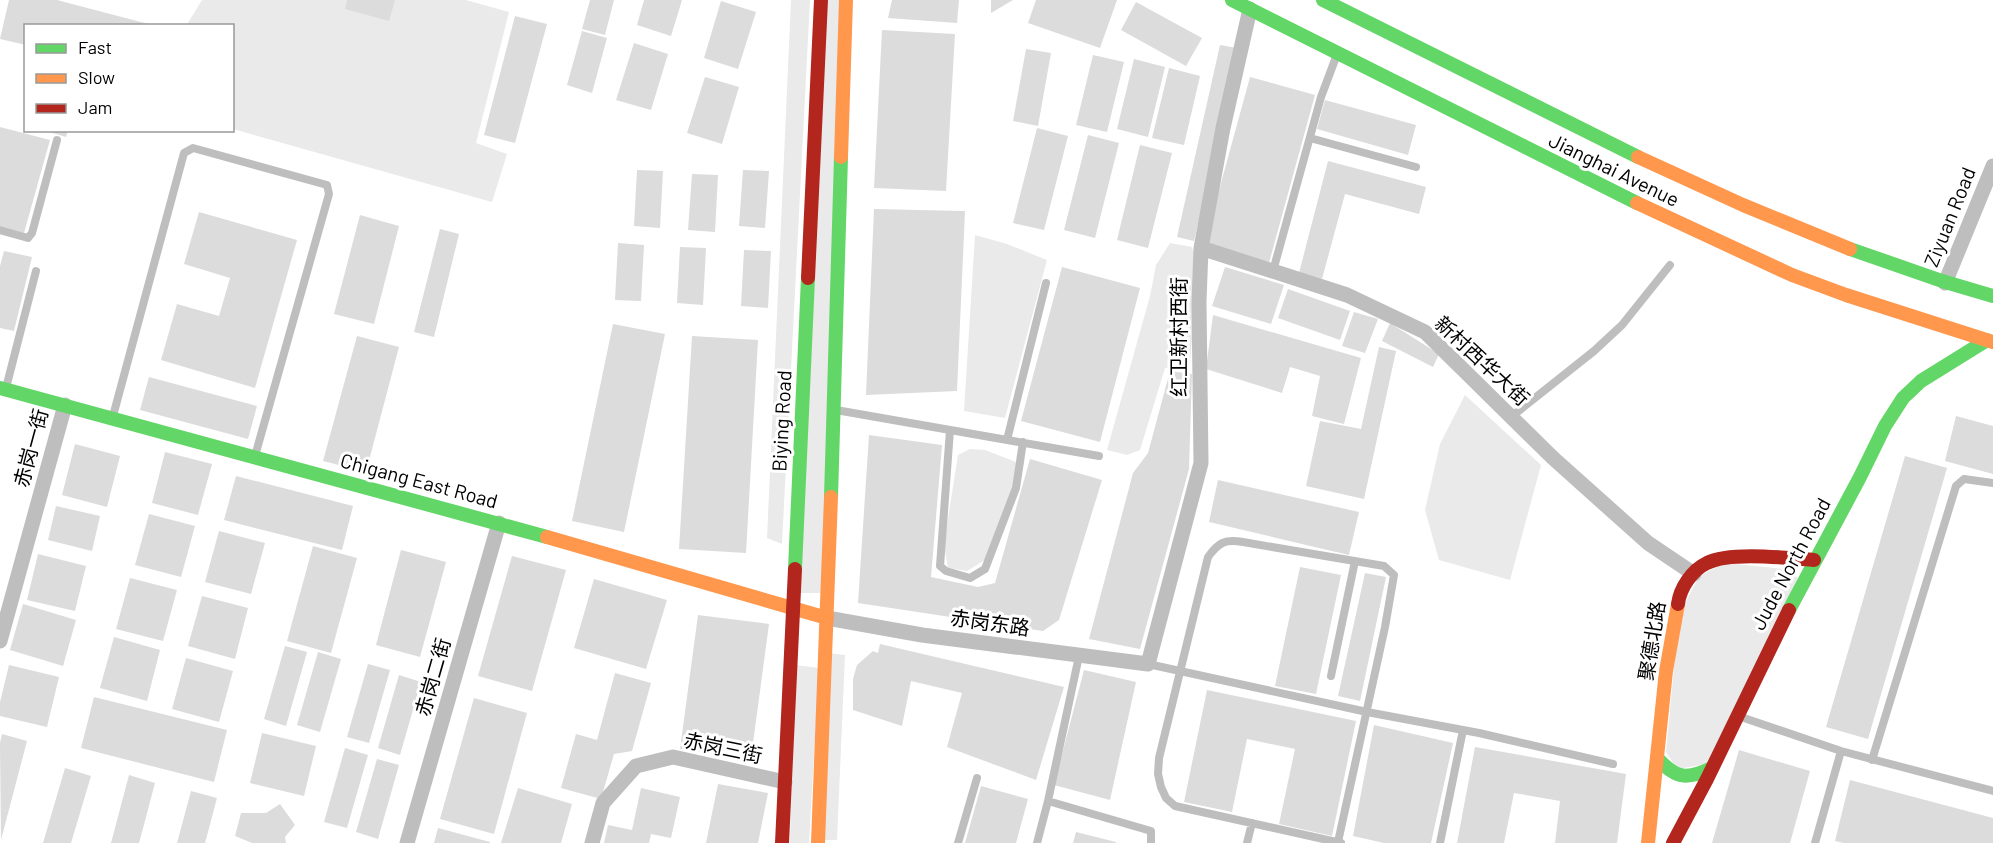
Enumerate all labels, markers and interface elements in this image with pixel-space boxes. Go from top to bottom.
legend [24,24,234,132]
text: Fast [78,36,112,58]
text: Slow [78,66,115,88]
text: Jam [78,96,112,118]
street label: Jianghai Avenue [1545,127,1684,211]
street label: Ziyuan Road [1918,163,1980,270]
street label: 红卫新村西街 [1166,277,1190,397]
street label: 新村西华大街 [1431,311,1535,410]
street label: Biying Road [766,370,796,472]
street label: 赤岗一街 [8,406,52,489]
street label: Chigang East Road [338,447,501,513]
street label: Jude North Road [1745,493,1835,634]
street label: 聚德北路 [1633,599,1669,682]
street label: 赤岗东路 [949,605,1031,639]
street label: 赤岗二街 [409,635,455,718]
street label: 赤岗三街 [682,727,765,767]

